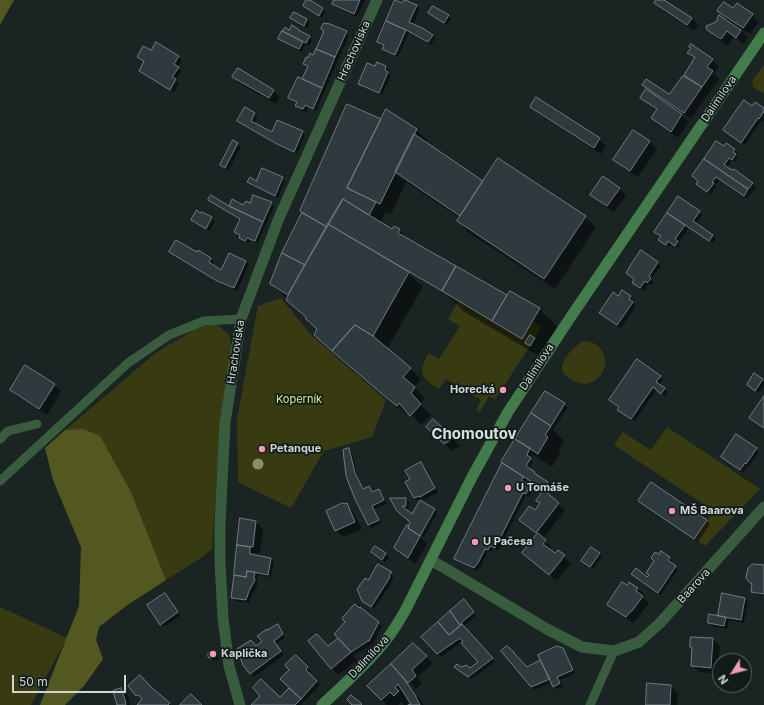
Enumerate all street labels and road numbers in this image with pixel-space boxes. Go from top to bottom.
street label: Hrachoviska [335,19,373,83]
street label: Dalimilova [699,73,739,125]
street label: Hrachoviska [224,319,248,385]
street label: Dalimilova [517,341,557,393]
street label: Baarova [675,566,713,606]
street label: Dalimilova [346,633,392,681]

